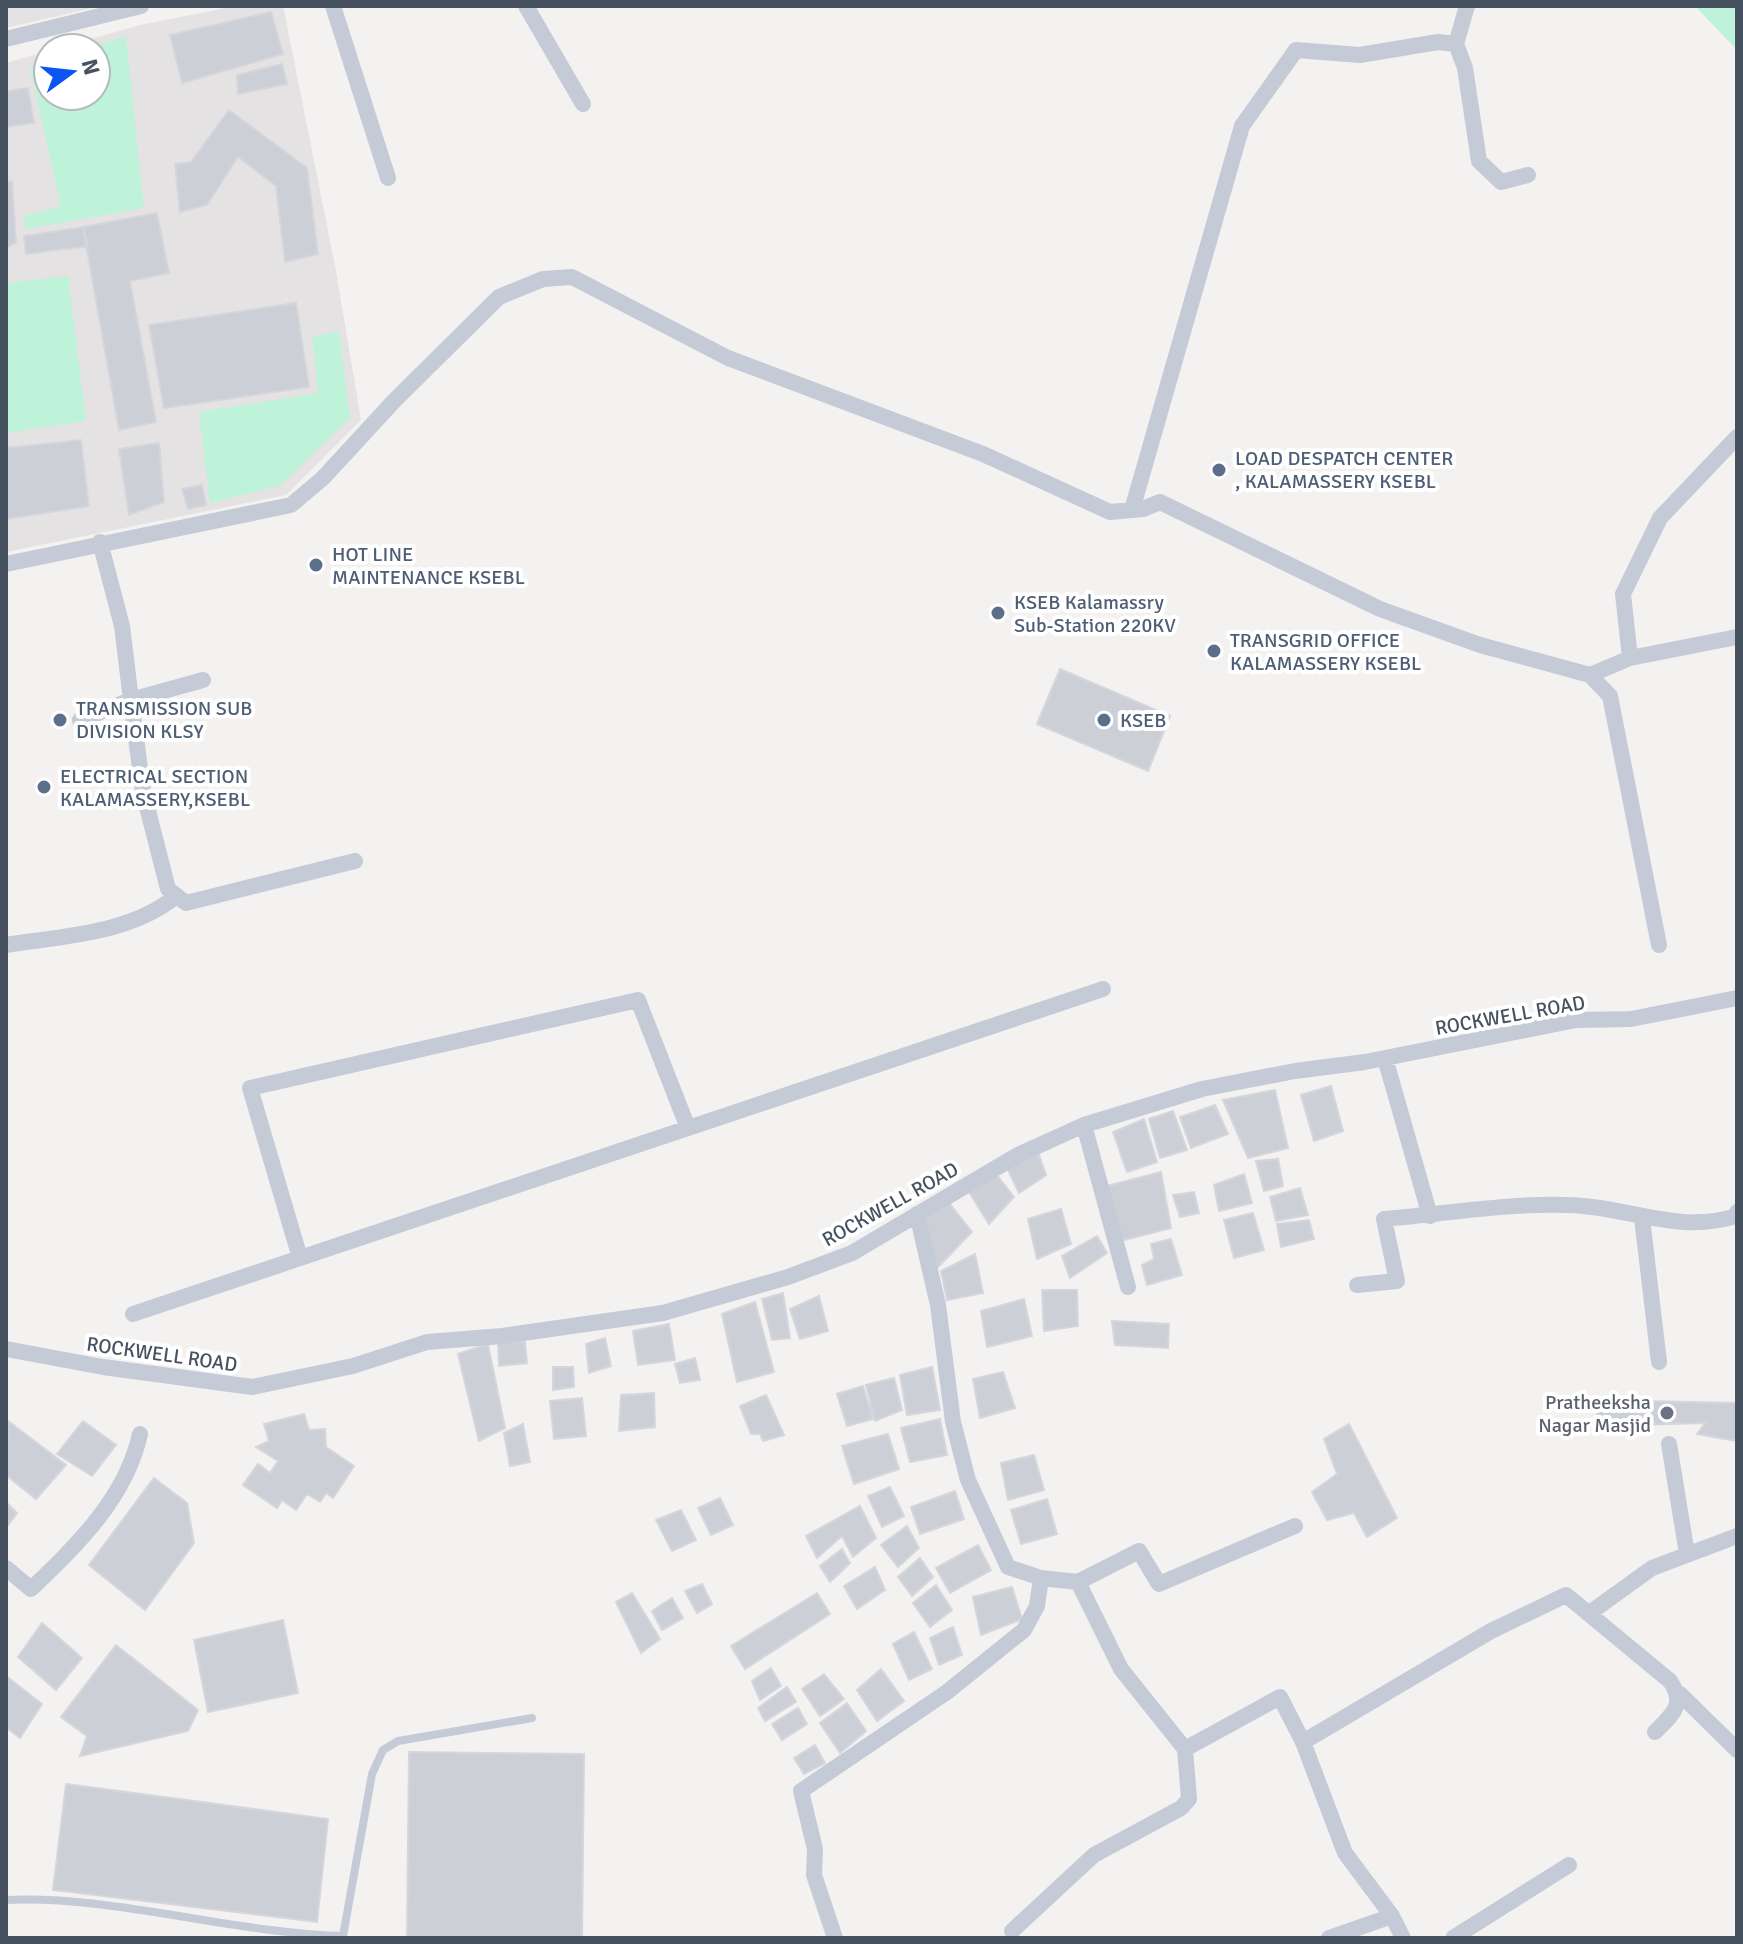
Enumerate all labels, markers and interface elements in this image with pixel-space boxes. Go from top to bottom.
north arrow [32,32,112,112]
text: N [76,56,106,78]
place label: LOAD DESPATCH CENTER , KALAMASSERY KSEBL [1235,446,1453,494]
marker: LOAD DESPATCH CENTER , KALAMASSERY KSEBL [1210,461,1228,479]
place label: HOT LINE MAINTENANCE KSEBL [332,542,525,590]
marker: HOT LINE MAINTENANCE KSEBL [307,556,325,574]
place label: KSEB Kalamassry Sub-Station 220KV [1014,590,1176,638]
marker: KSEB Kalamassry Sub-Station 220KV [989,604,1007,622]
place label: TRANSGRID OFFICE KALAMASSERY KSEBL [1230,628,1421,676]
marker: TRANSGRID OFFICE KALAMASSERY KSEBL [1205,642,1223,660]
place label: TRANSMISSION SUB DIVISION KLSY [76,696,252,744]
place label: KSEB [1120,708,1166,733]
marker: TRANSMISSION SUB DIVISION KLSY [51,711,69,729]
marker: KSEB [1095,711,1113,729]
place label: ELECTRICAL SECTION KALAMASSERY,KSEBL [60,764,250,812]
marker: ELECTRICAL SECTION KALAMASSERY,KSEBL [35,778,53,796]
street label: ROCKWELL ROAD [1433,990,1587,1041]
street label: ROCKWELL ROAD [818,1157,963,1252]
street label: ROCKWELL ROAD [85,1332,239,1377]
place label: Pratheeksha Nagar Masjid [1538,1390,1651,1438]
marker: Pratheeksha Nagar Masjid [1658,1404,1676,1422]

